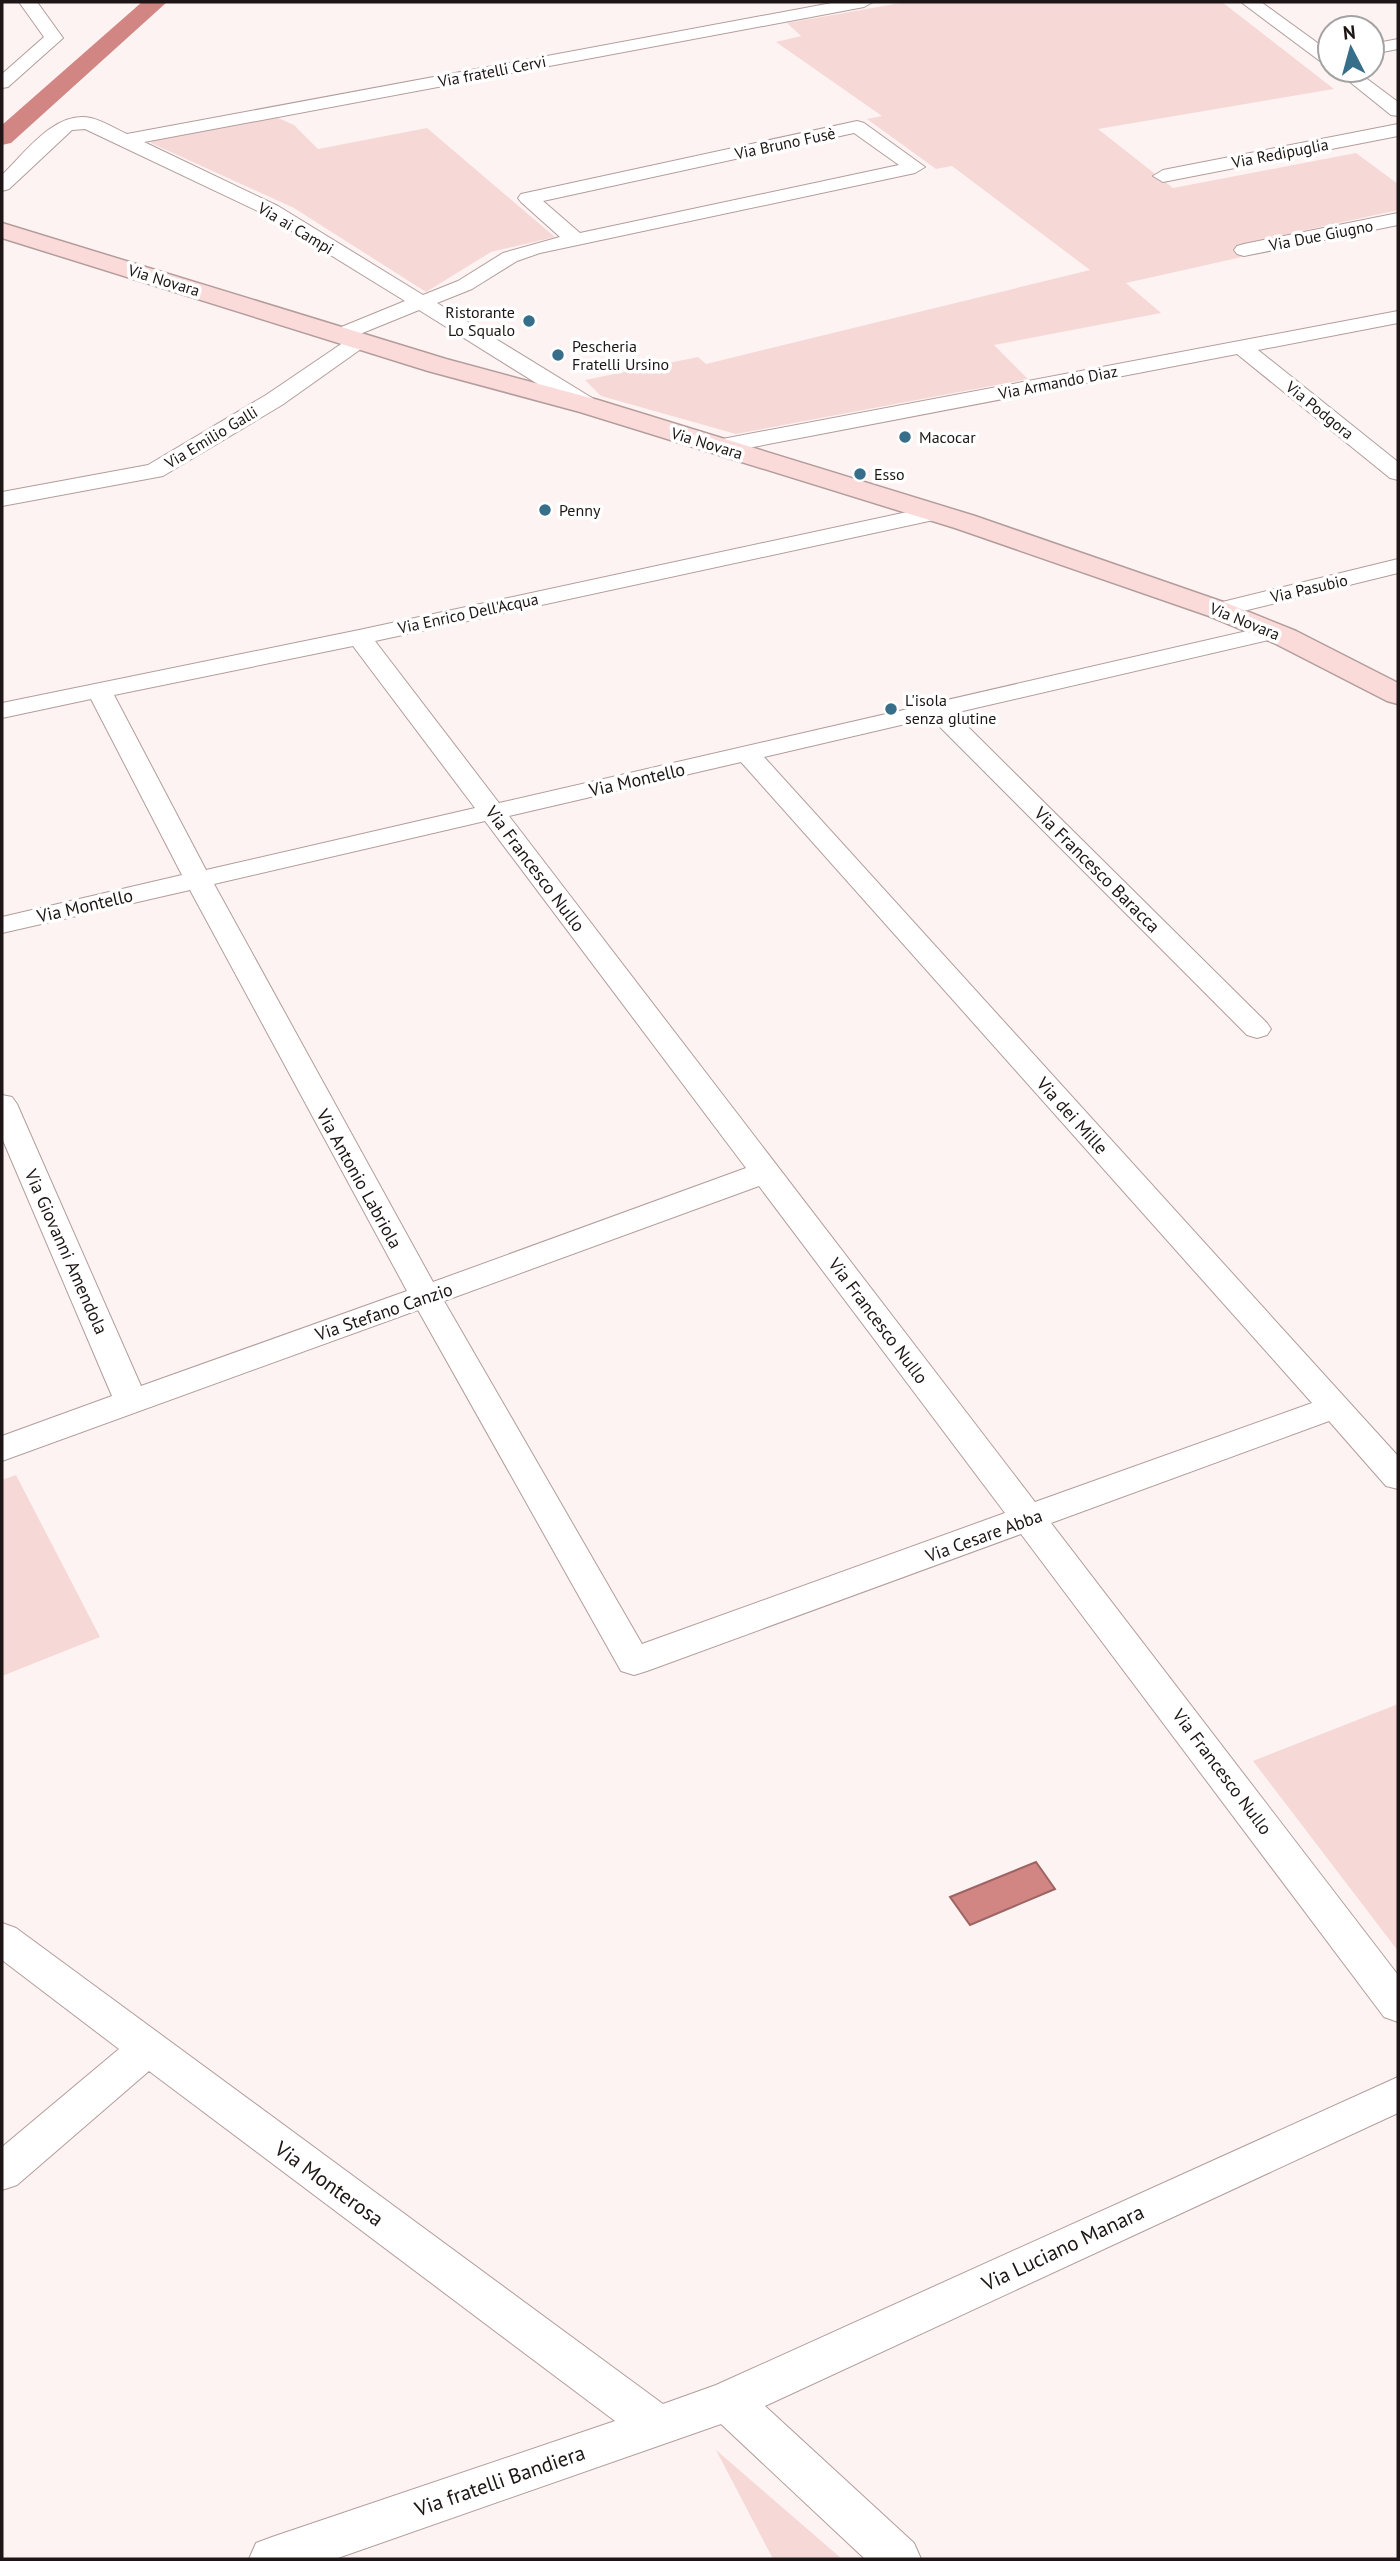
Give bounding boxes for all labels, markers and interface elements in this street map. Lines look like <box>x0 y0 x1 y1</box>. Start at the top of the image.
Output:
north arrow <box>1316 14 1386 84</box>
text: N <box>1342 20 1357 45</box>
street label: Via fratelli Cervi <box>435 51 548 91</box>
street label: Via Bruno Fusè <box>732 123 837 164</box>
street label: Via Redipuglia <box>1229 134 1330 172</box>
street label: Via ai Campi <box>254 197 338 258</box>
street label: Via Due Giugno <box>1266 215 1375 255</box>
street label: Via Novara <box>125 259 202 300</box>
place label: Ristorante Lo Squalo <box>445 302 515 340</box>
marker: Ristorante Lo Squalo <box>521 313 537 329</box>
place label: Pescheria Fratelli Ursino <box>572 336 669 374</box>
marker: Pescheria Fratelli Ursino <box>550 347 566 363</box>
street label: Via Armando Diaz <box>996 361 1119 404</box>
street label: Via Podgora <box>1281 376 1358 443</box>
street label: Via Emilio Galli <box>160 401 261 473</box>
street label: Via Novara <box>668 422 745 463</box>
place label: Macocar <box>919 427 976 447</box>
marker: Macocar <box>897 429 913 445</box>
place label: Esso <box>874 464 905 484</box>
marker: Esso <box>852 466 868 482</box>
place label: Penny <box>559 500 601 520</box>
marker: Penny <box>537 502 553 518</box>
street label: Via Pasubio <box>1267 569 1350 607</box>
street label: Via Enrico Dell'Acqua <box>395 588 540 638</box>
street label: Via Novara <box>1206 598 1283 644</box>
place label: L'isola senza glutine <box>905 690 996 728</box>
marker: L'isola senza glutine <box>883 701 899 717</box>
street label: Via Montello <box>586 757 687 802</box>
street label: Via Francesco Nullo <box>480 800 590 936</box>
street label: Via Francesco Baracca <box>1029 801 1165 937</box>
street label: Via Montello <box>34 883 135 928</box>
street label: Via dei Mille <box>1031 1072 1113 1159</box>
street label: Via Antonio Labriola <box>311 1104 407 1252</box>
street label: Via Giovanni Amendola <box>19 1165 113 1338</box>
street label: Via Francesco Nullo <box>823 1252 933 1388</box>
street label: Via Stefano Canzio <box>311 1277 455 1346</box>
street label: Via Cesare Abba <box>921 1504 1045 1568</box>
street label: Via Francesco Nullo <box>1167 1703 1277 1839</box>
street label: Via Monterosa <box>269 2134 389 2232</box>
street label: Via Luciano Manara <box>977 2198 1148 2297</box>
street label: Via fratelli Bandiera <box>410 2439 588 2523</box>

